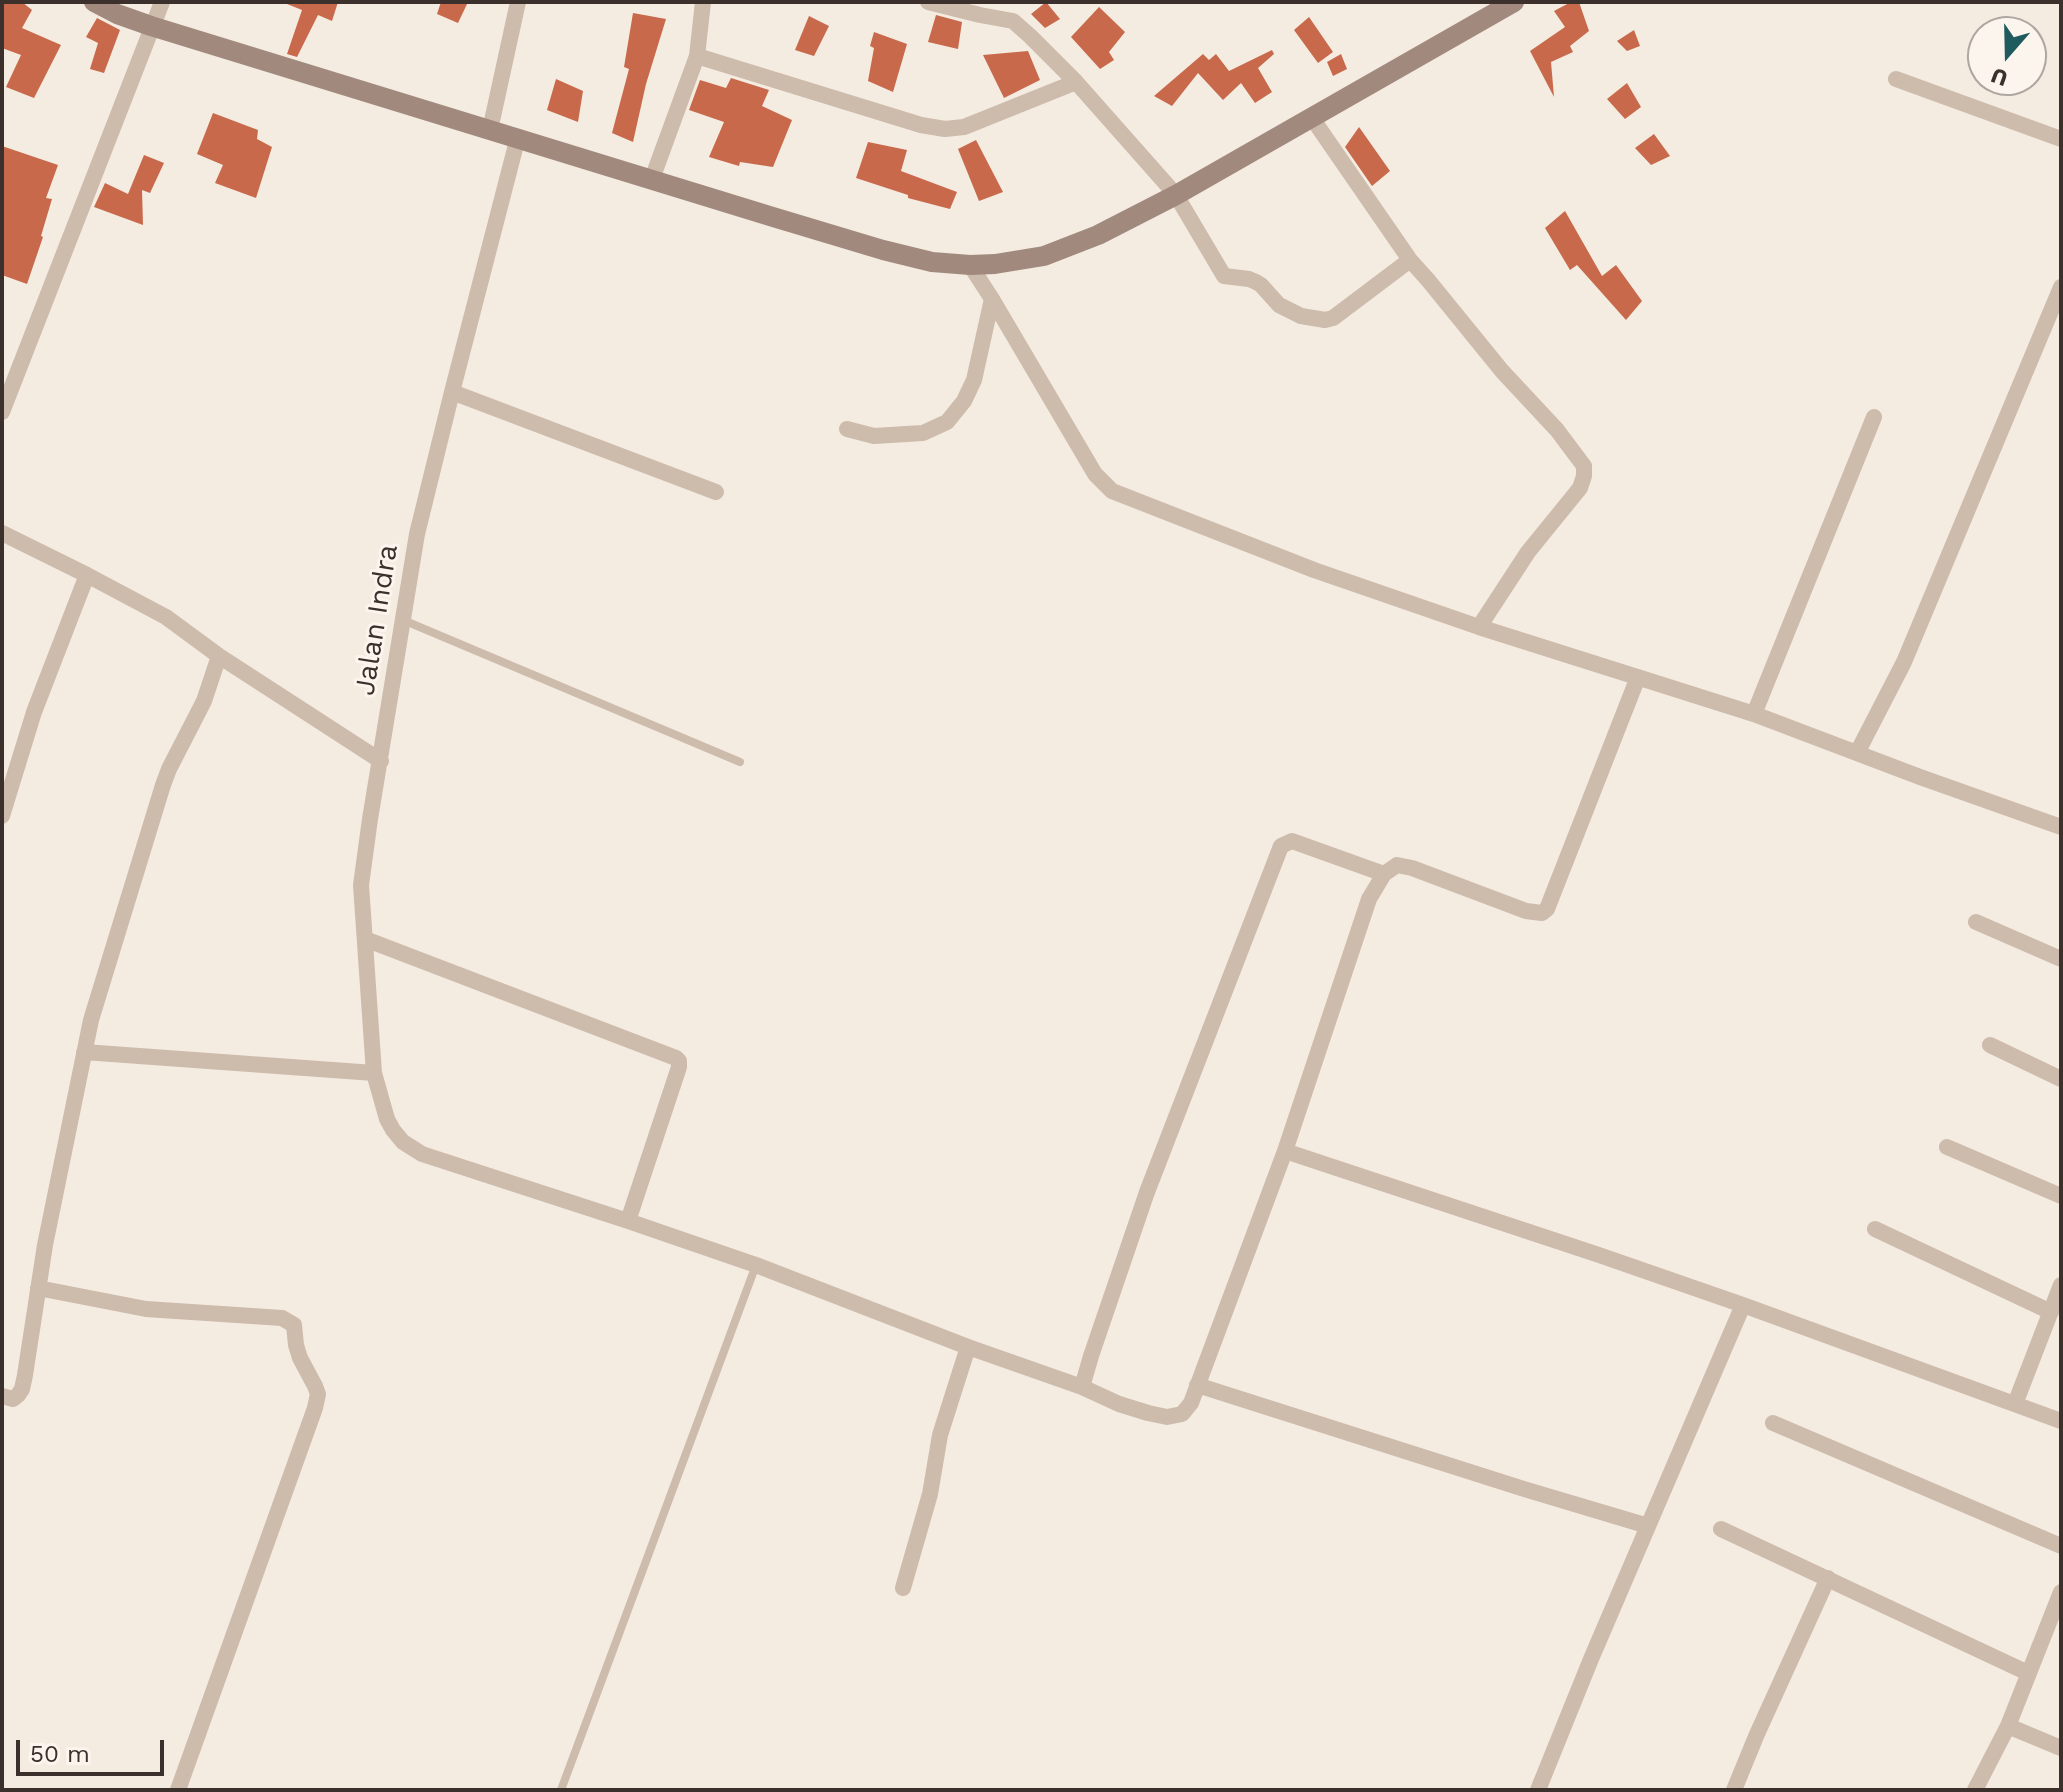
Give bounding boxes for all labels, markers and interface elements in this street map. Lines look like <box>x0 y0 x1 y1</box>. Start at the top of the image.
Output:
north arrow <box>1967 16 2047 96</box>
text: U <box>1988 63 2011 92</box>
street label: Jalan Indra <box>348 542 406 698</box>
scale bar <box>20 1724 168 1774</box>
text: 50 m <box>30 1740 90 1768</box>

